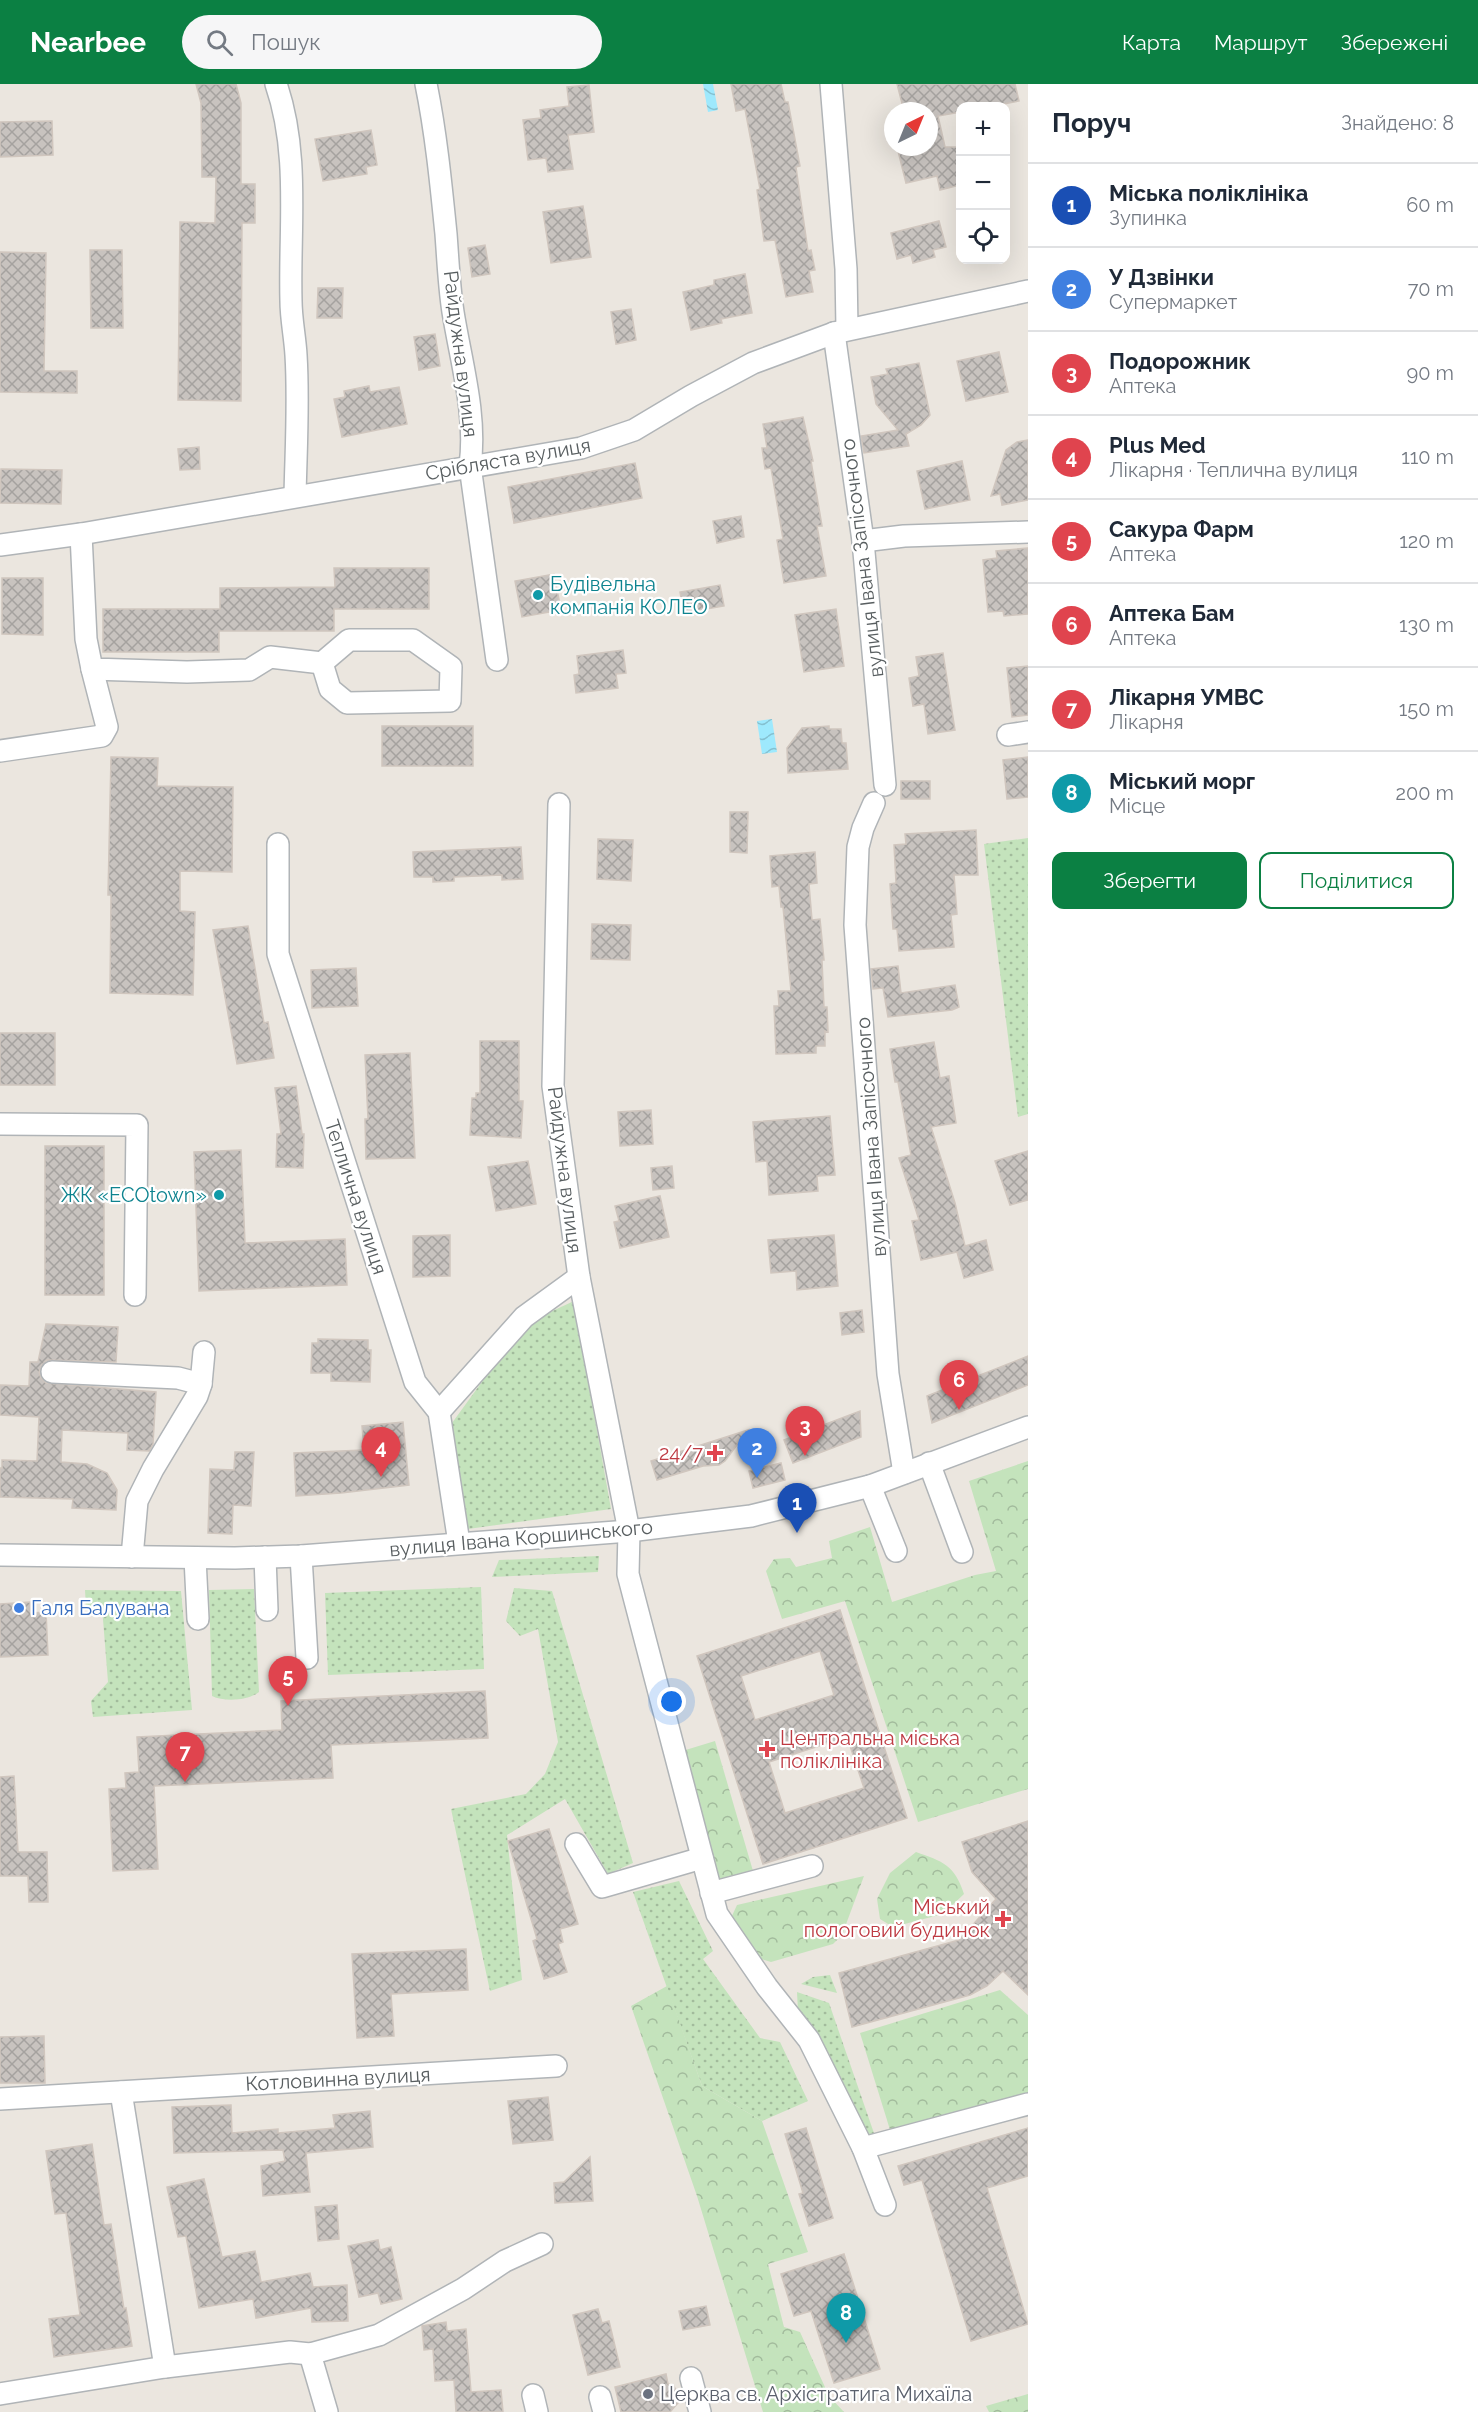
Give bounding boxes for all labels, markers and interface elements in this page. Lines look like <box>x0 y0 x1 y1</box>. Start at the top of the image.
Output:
search box <box>182 15 602 69</box>
text: Nearbee <box>30 26 146 59</box>
icon: search <box>203 26 236 59</box>
text: Пошук <box>251 29 321 55</box>
text: Карта <box>1122 30 1181 55</box>
text: Маршрут <box>1214 30 1307 55</box>
text: Збережені <box>1340 30 1448 55</box>
north arrow <box>884 102 938 156</box>
map controls <box>956 102 1010 264</box>
button: + <box>956 102 1010 156</box>
text: Поруч <box>1052 108 1131 138</box>
text: Знайдено: 8 <box>1341 111 1454 135</box>
button: − <box>956 156 1010 210</box>
text: Міська поліклініка <box>1109 180 1308 206</box>
text: 1 <box>1067 193 1076 217</box>
text: 60 m <box>1406 193 1454 217</box>
text: Зупинка <box>1109 206 1187 230</box>
button: locate <box>956 210 1010 264</box>
text: У Дзвінки <box>1109 264 1214 290</box>
street label: Райдужна вулиця <box>439 269 483 439</box>
text: 2 <box>1066 277 1077 301</box>
text: 70 m <box>1408 277 1454 301</box>
text: Супермаркет <box>1109 290 1237 314</box>
text: Подорожник <box>1109 348 1251 374</box>
text: 3 <box>1066 361 1077 385</box>
text: 90 m <box>1407 361 1454 385</box>
text: Аптека <box>1109 374 1176 398</box>
text: Plus Med <box>1109 432 1206 458</box>
street label: Срібляста вулиця <box>423 433 593 485</box>
street label: вулиця Івана Запісочного <box>835 437 889 679</box>
text: 4 <box>1066 445 1077 469</box>
text: 110 m <box>1401 445 1454 469</box>
text: Лікарня · Теплична вулиця <box>1109 458 1358 482</box>
text: Сакура Фарм <box>1109 516 1254 542</box>
text: 5 <box>1066 529 1077 553</box>
text: 120 m <box>1399 529 1454 553</box>
text: Аптека <box>1109 542 1176 566</box>
place label: Будівельна компанія КОЛЕО <box>550 572 708 619</box>
marker: Будівельна компанія КОЛЕО <box>531 588 545 602</box>
text: Аптека Бам <box>1109 600 1235 626</box>
text: 6 <box>1065 613 1078 637</box>
text: 130 m <box>1399 613 1454 637</box>
text: Аптека <box>1109 626 1176 650</box>
text: Лікарня УМВС <box>1109 684 1264 710</box>
text: 7 <box>1066 697 1077 721</box>
text: 150 m <box>1399 697 1454 721</box>
text: Лікарня <box>1109 710 1184 734</box>
text: Міський морг <box>1109 768 1255 794</box>
text: 8 <box>1065 781 1078 805</box>
text: 200 m <box>1396 781 1454 805</box>
text: Місце <box>1109 794 1165 818</box>
button: Зберегти <box>1052 852 1247 909</box>
button: Поділитися <box>1259 852 1454 909</box>
street label: вулиця Івана Запісочного <box>851 1016 891 1258</box>
street label: Райдужна вулиця <box>543 1085 587 1255</box>
street label: Теплична вулиця <box>320 1117 392 1277</box>
place label: ЖК «ECOtown» <box>60 1183 207 1207</box>
marker: ЖК «ECOtown» <box>212 1188 226 1202</box>
pin: 6 <box>940 1360 978 1410</box>
pin: 3 <box>786 1406 824 1456</box>
pin: 4 <box>362 1428 400 1477</box>
pin: 2 <box>738 1428 777 1478</box>
place label: 24/7 <box>659 1441 703 1465</box>
marker: 24/7 <box>708 1446 722 1460</box>
pin: 1 <box>778 1484 816 1533</box>
street label: вулиця Івана Коршинського <box>388 1515 654 1561</box>
place label: Галя Балувана <box>31 1596 169 1620</box>
marker: Галя Балувана <box>12 1601 26 1615</box>
pin: 5 <box>268 1656 308 1706</box>
your location <box>657 1687 686 1716</box>
place label: Центральна міська поліклініка <box>780 1726 960 1773</box>
pin: 7 <box>166 1732 204 1782</box>
marker: Центральна міська поліклініка <box>758 1740 776 1758</box>
place label: Міський пологовий будинок <box>804 1895 990 1942</box>
marker: Міський пологовий будинок <box>994 1910 1012 1928</box>
street label: Котловинна вулиця <box>245 2062 431 2096</box>
pin: 8 <box>826 2294 866 2343</box>
place label: Церква св. Архістратига Михаїла <box>660 2382 972 2406</box>
marker: Церква св. Архістратига Михаїла <box>641 2387 655 2401</box>

